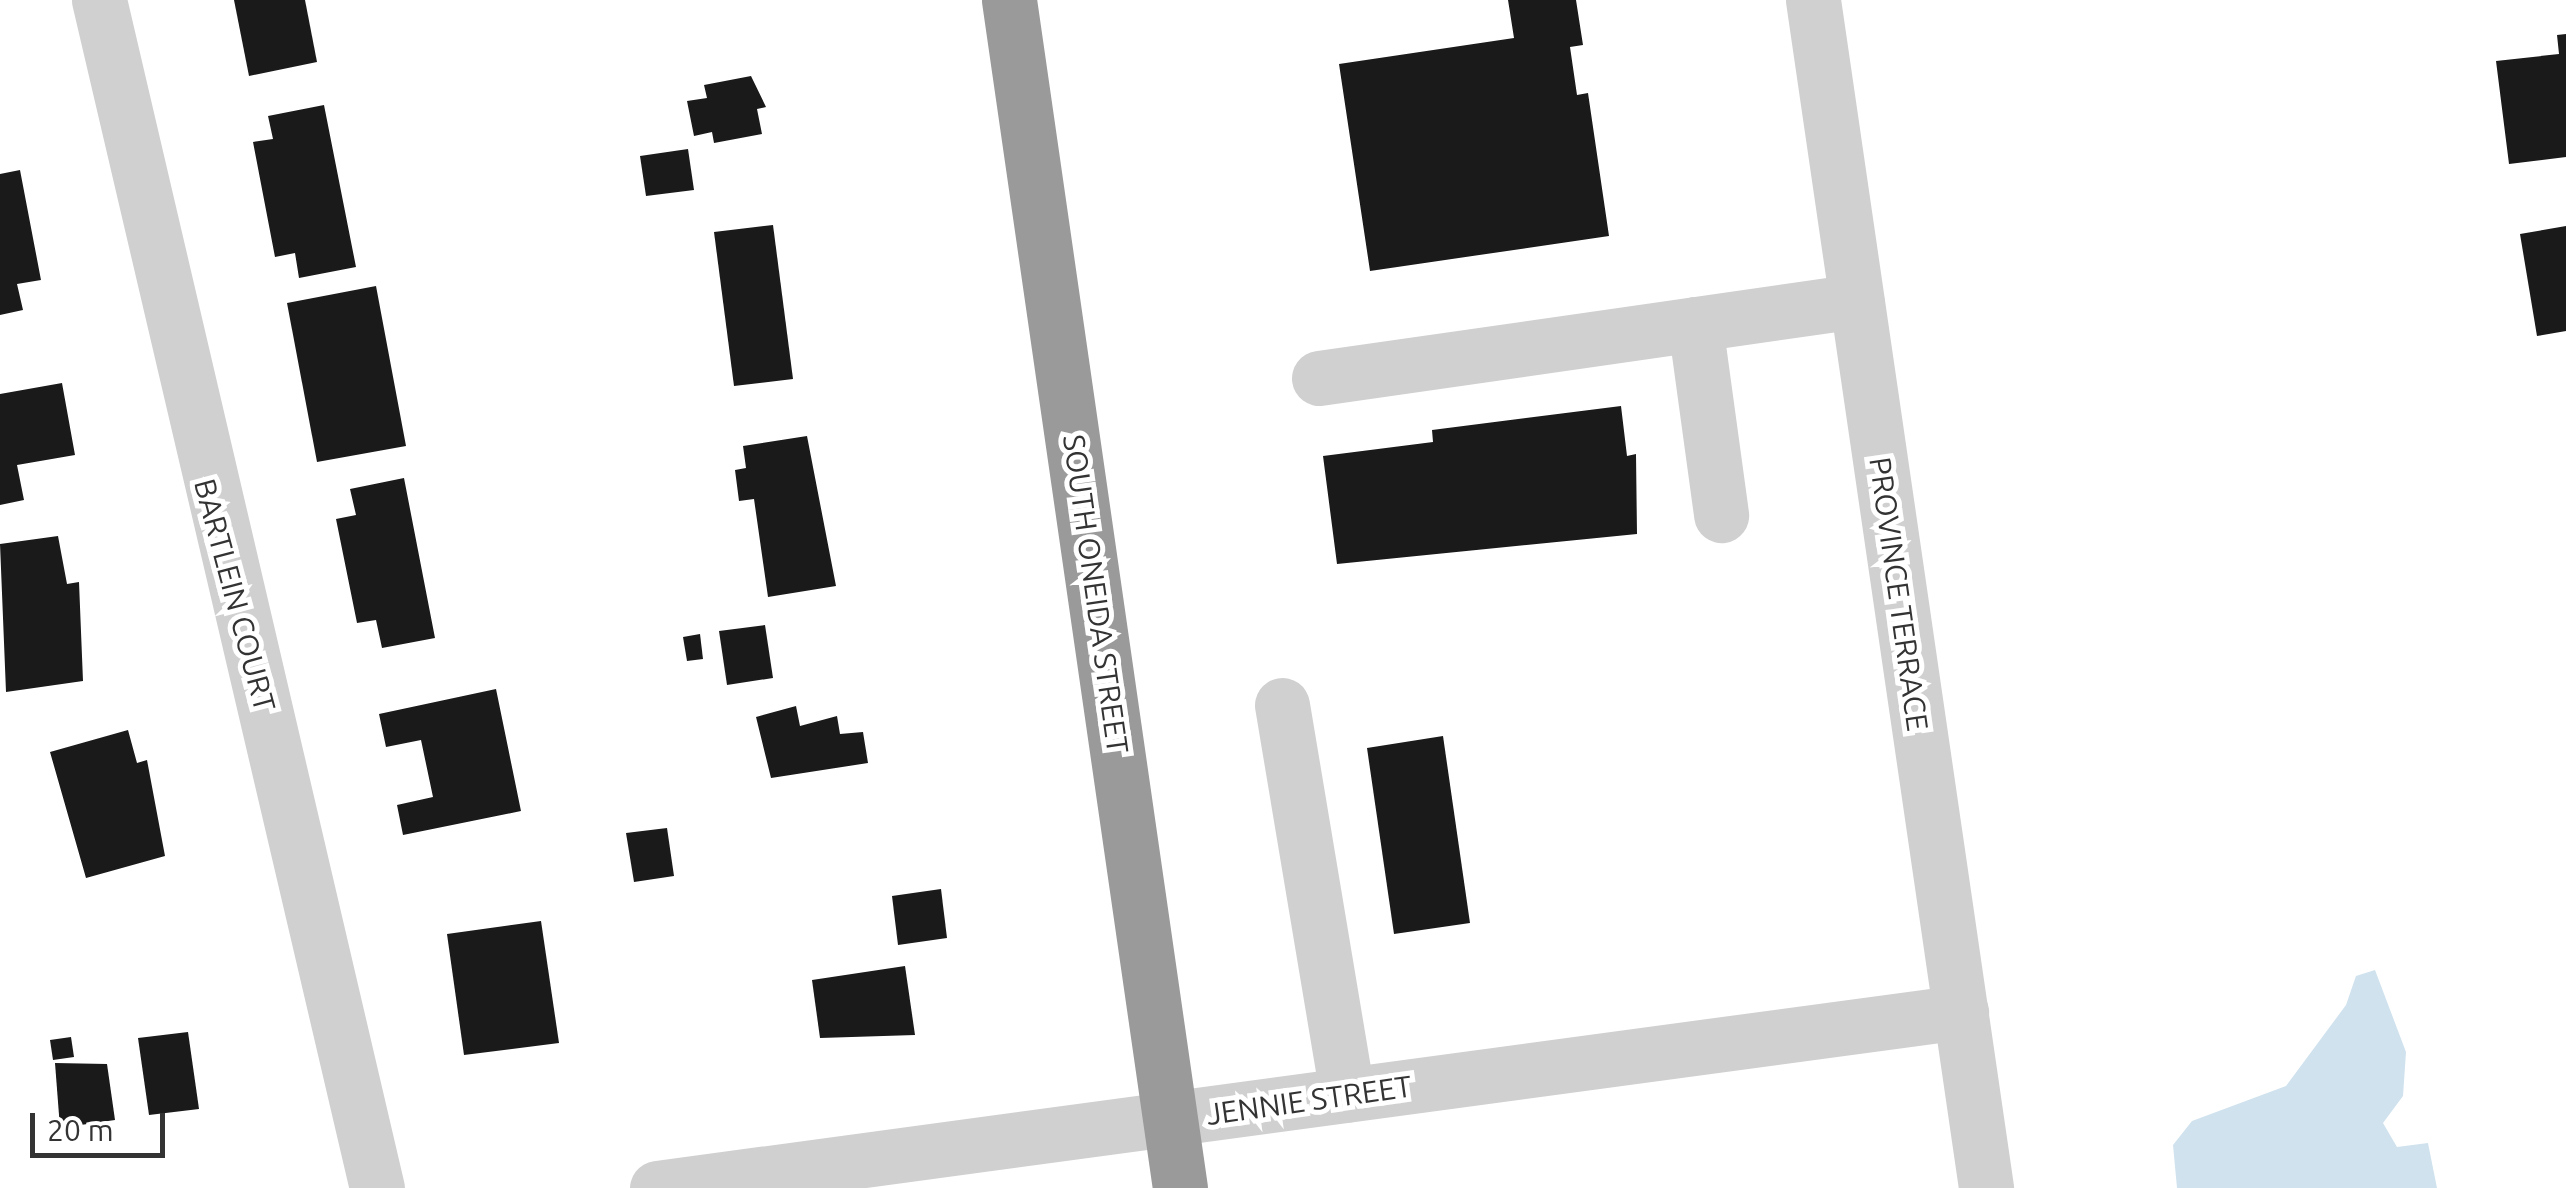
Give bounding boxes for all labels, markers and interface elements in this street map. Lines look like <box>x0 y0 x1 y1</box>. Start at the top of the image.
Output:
street label: SOUTH ONEIDA STREET <box>1056 432 1136 756</box>
street label: PROVINCE TERRACE <box>1862 455 1936 733</box>
street label: BARTLEIN COURT <box>187 475 283 715</box>
street label: JENNIE STREET <box>1204 1068 1414 1132</box>
scale bar <box>35 1093 170 1155</box>
text: 20 m <box>47 1113 114 1147</box>

